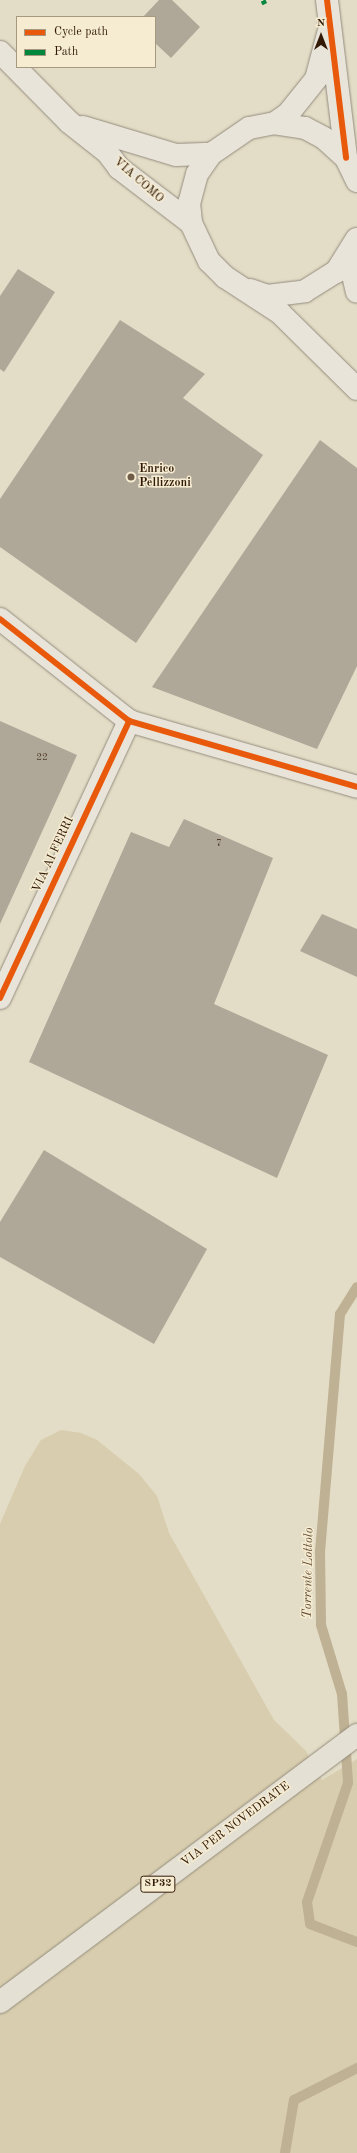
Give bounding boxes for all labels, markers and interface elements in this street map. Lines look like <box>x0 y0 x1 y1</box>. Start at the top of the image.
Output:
legend <box>16 16 156 68</box>
north arrow <box>301 16 341 56</box>
text: N <box>317 18 325 29</box>
text: Cycle path <box>54 26 108 38</box>
text: Path <box>54 46 78 58</box>
street label: VIA COMO <box>110 155 166 207</box>
place label: Enrico Pellizzoni <box>139 463 191 491</box>
marker: Enrico Pellizzoni <box>126 472 136 482</box>
house number: 22 <box>36 752 48 764</box>
street label: VIA AI FERRI <box>30 815 78 895</box>
house number: 7 <box>216 838 222 850</box>
water label: Torrente Lottolo <box>300 1527 318 1619</box>
street label: VIA PER NOVEDRATE <box>179 1780 293 1870</box>
road number: SP32 <box>140 1875 176 1893</box>

